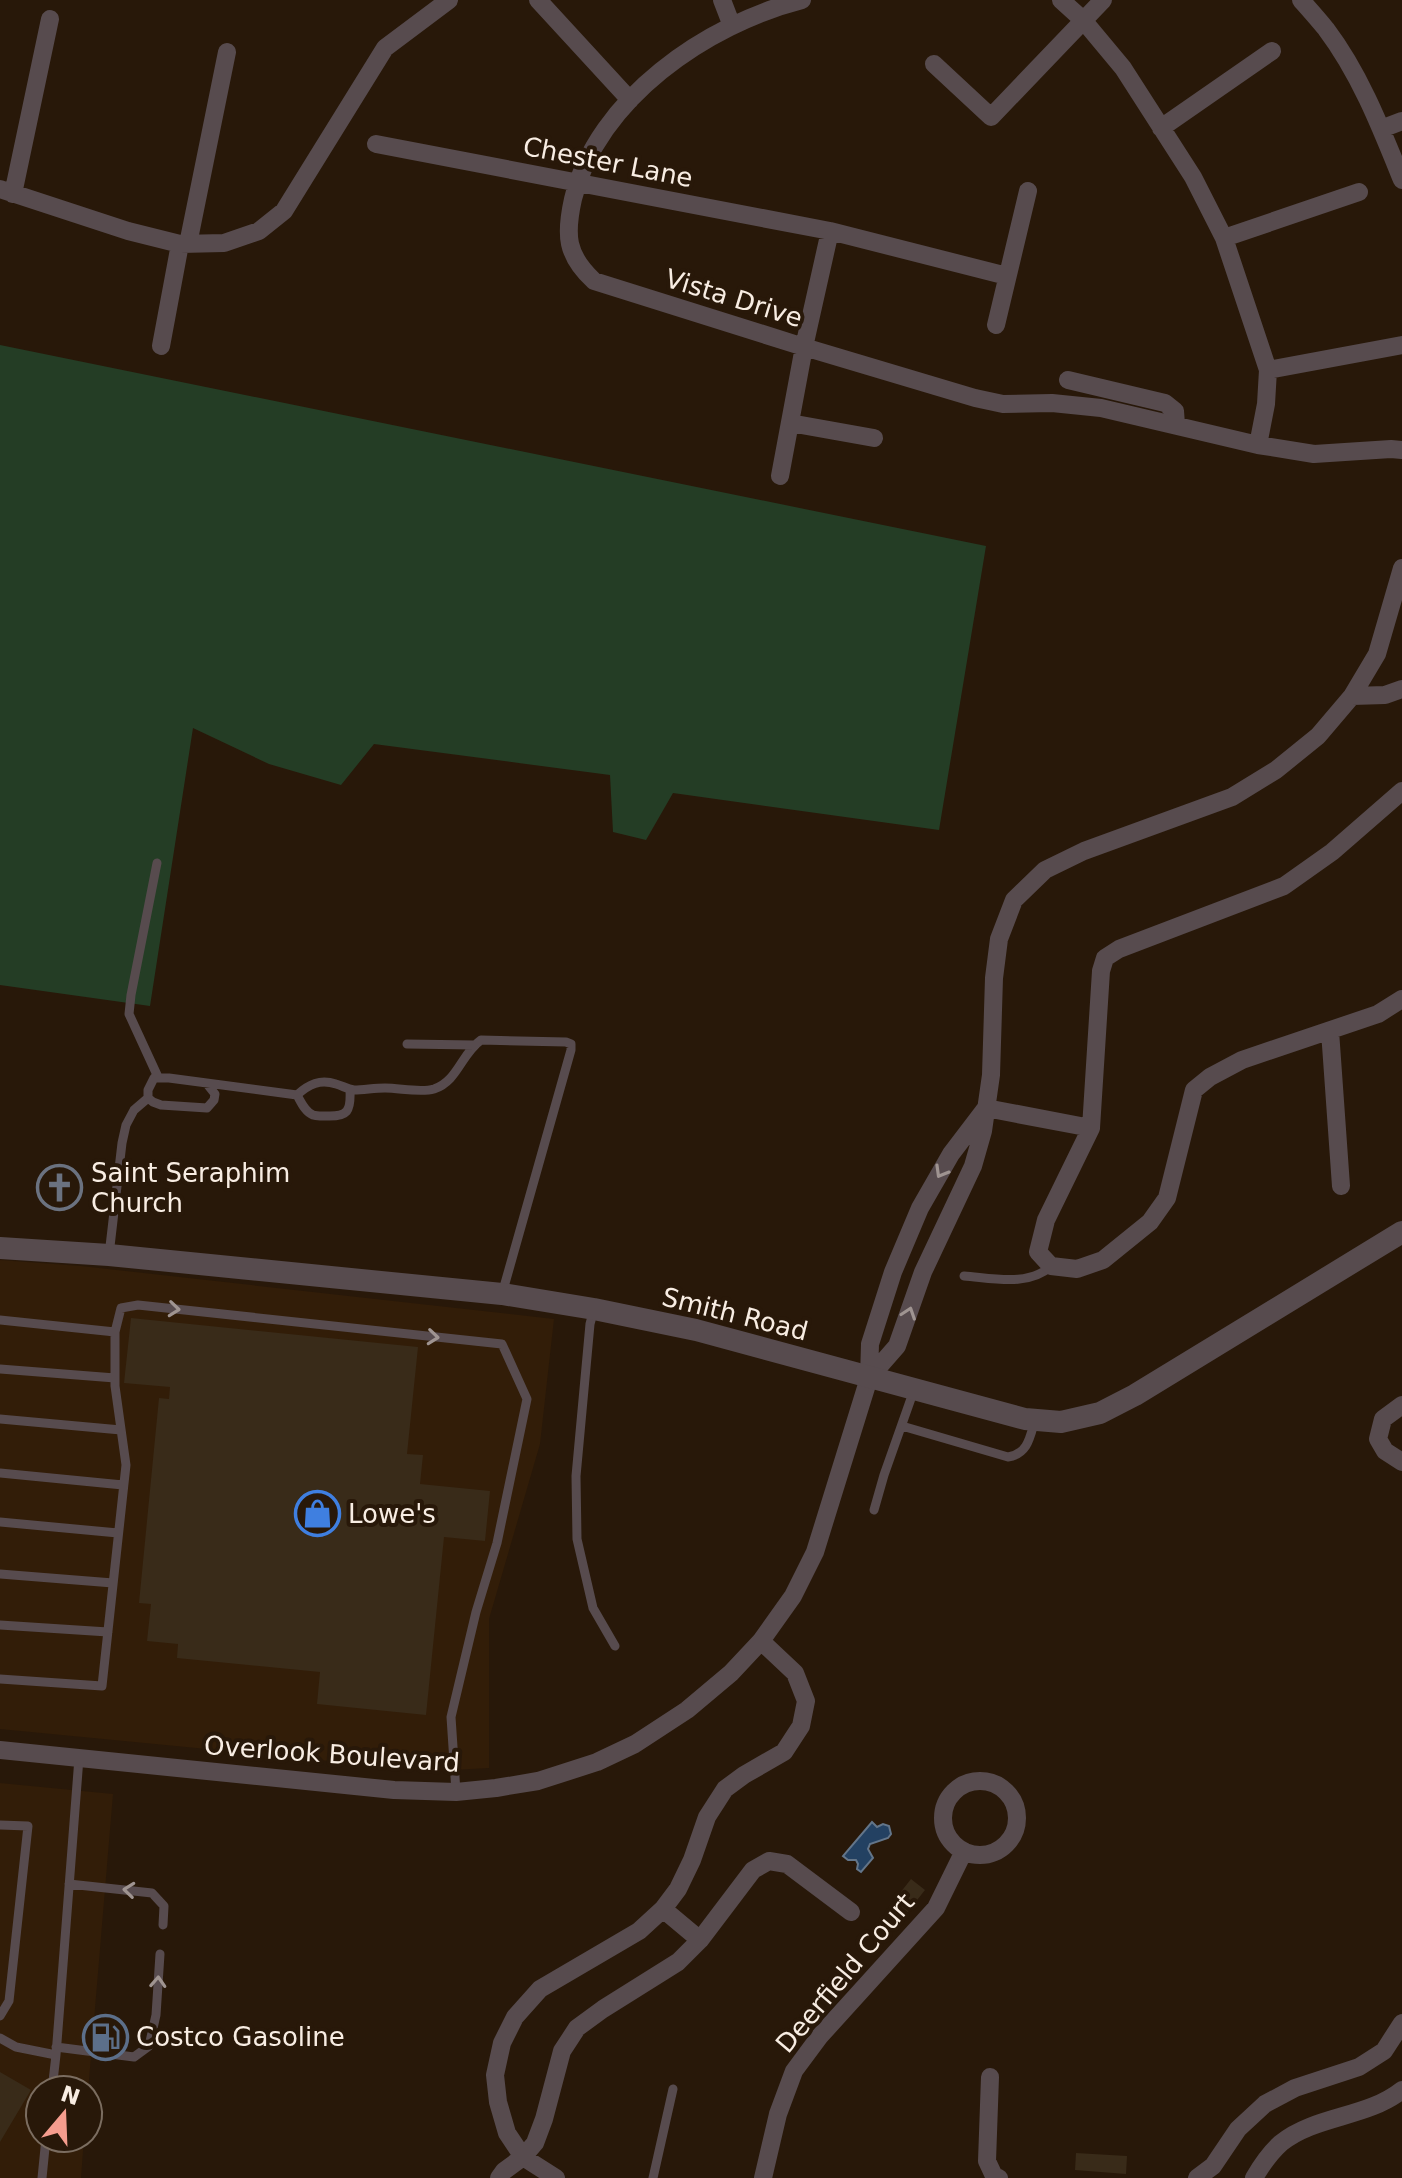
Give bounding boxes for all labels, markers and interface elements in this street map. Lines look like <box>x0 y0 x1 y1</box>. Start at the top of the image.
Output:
street label: Chester Lane <box>521 131 695 193</box>
street label: Vista Drive <box>662 263 806 333</box>
place label: Saint Seraphim Church <box>91 1158 290 1218</box>
one-way arrow <box>935 1163 951 1178</box>
church icon: Saint Seraphim Church <box>36 1164 84 1212</box>
street label: Smith Road <box>659 1281 811 1347</box>
one-way arrow <box>168 1301 181 1318</box>
one-way arrow <box>899 1306 916 1320</box>
one-way arrow <box>426 1329 439 1346</box>
shop icon: Lowe's <box>293 1490 341 1538</box>
place label: Lowe's <box>348 1499 436 1529</box>
street label: Overlook Boulevard <box>203 1730 461 1778</box>
one-way arrow <box>122 1882 135 1899</box>
street label: Deerfield Court <box>770 1887 920 2059</box>
one-way arrow <box>149 1975 166 1988</box>
fuel station icon: Costco Gasoline <box>81 2013 129 2061</box>
place label: Costco Gasoline <box>136 2022 345 2052</box>
north arrow <box>24 2074 104 2154</box>
text: N <box>58 2081 83 2110</box>

